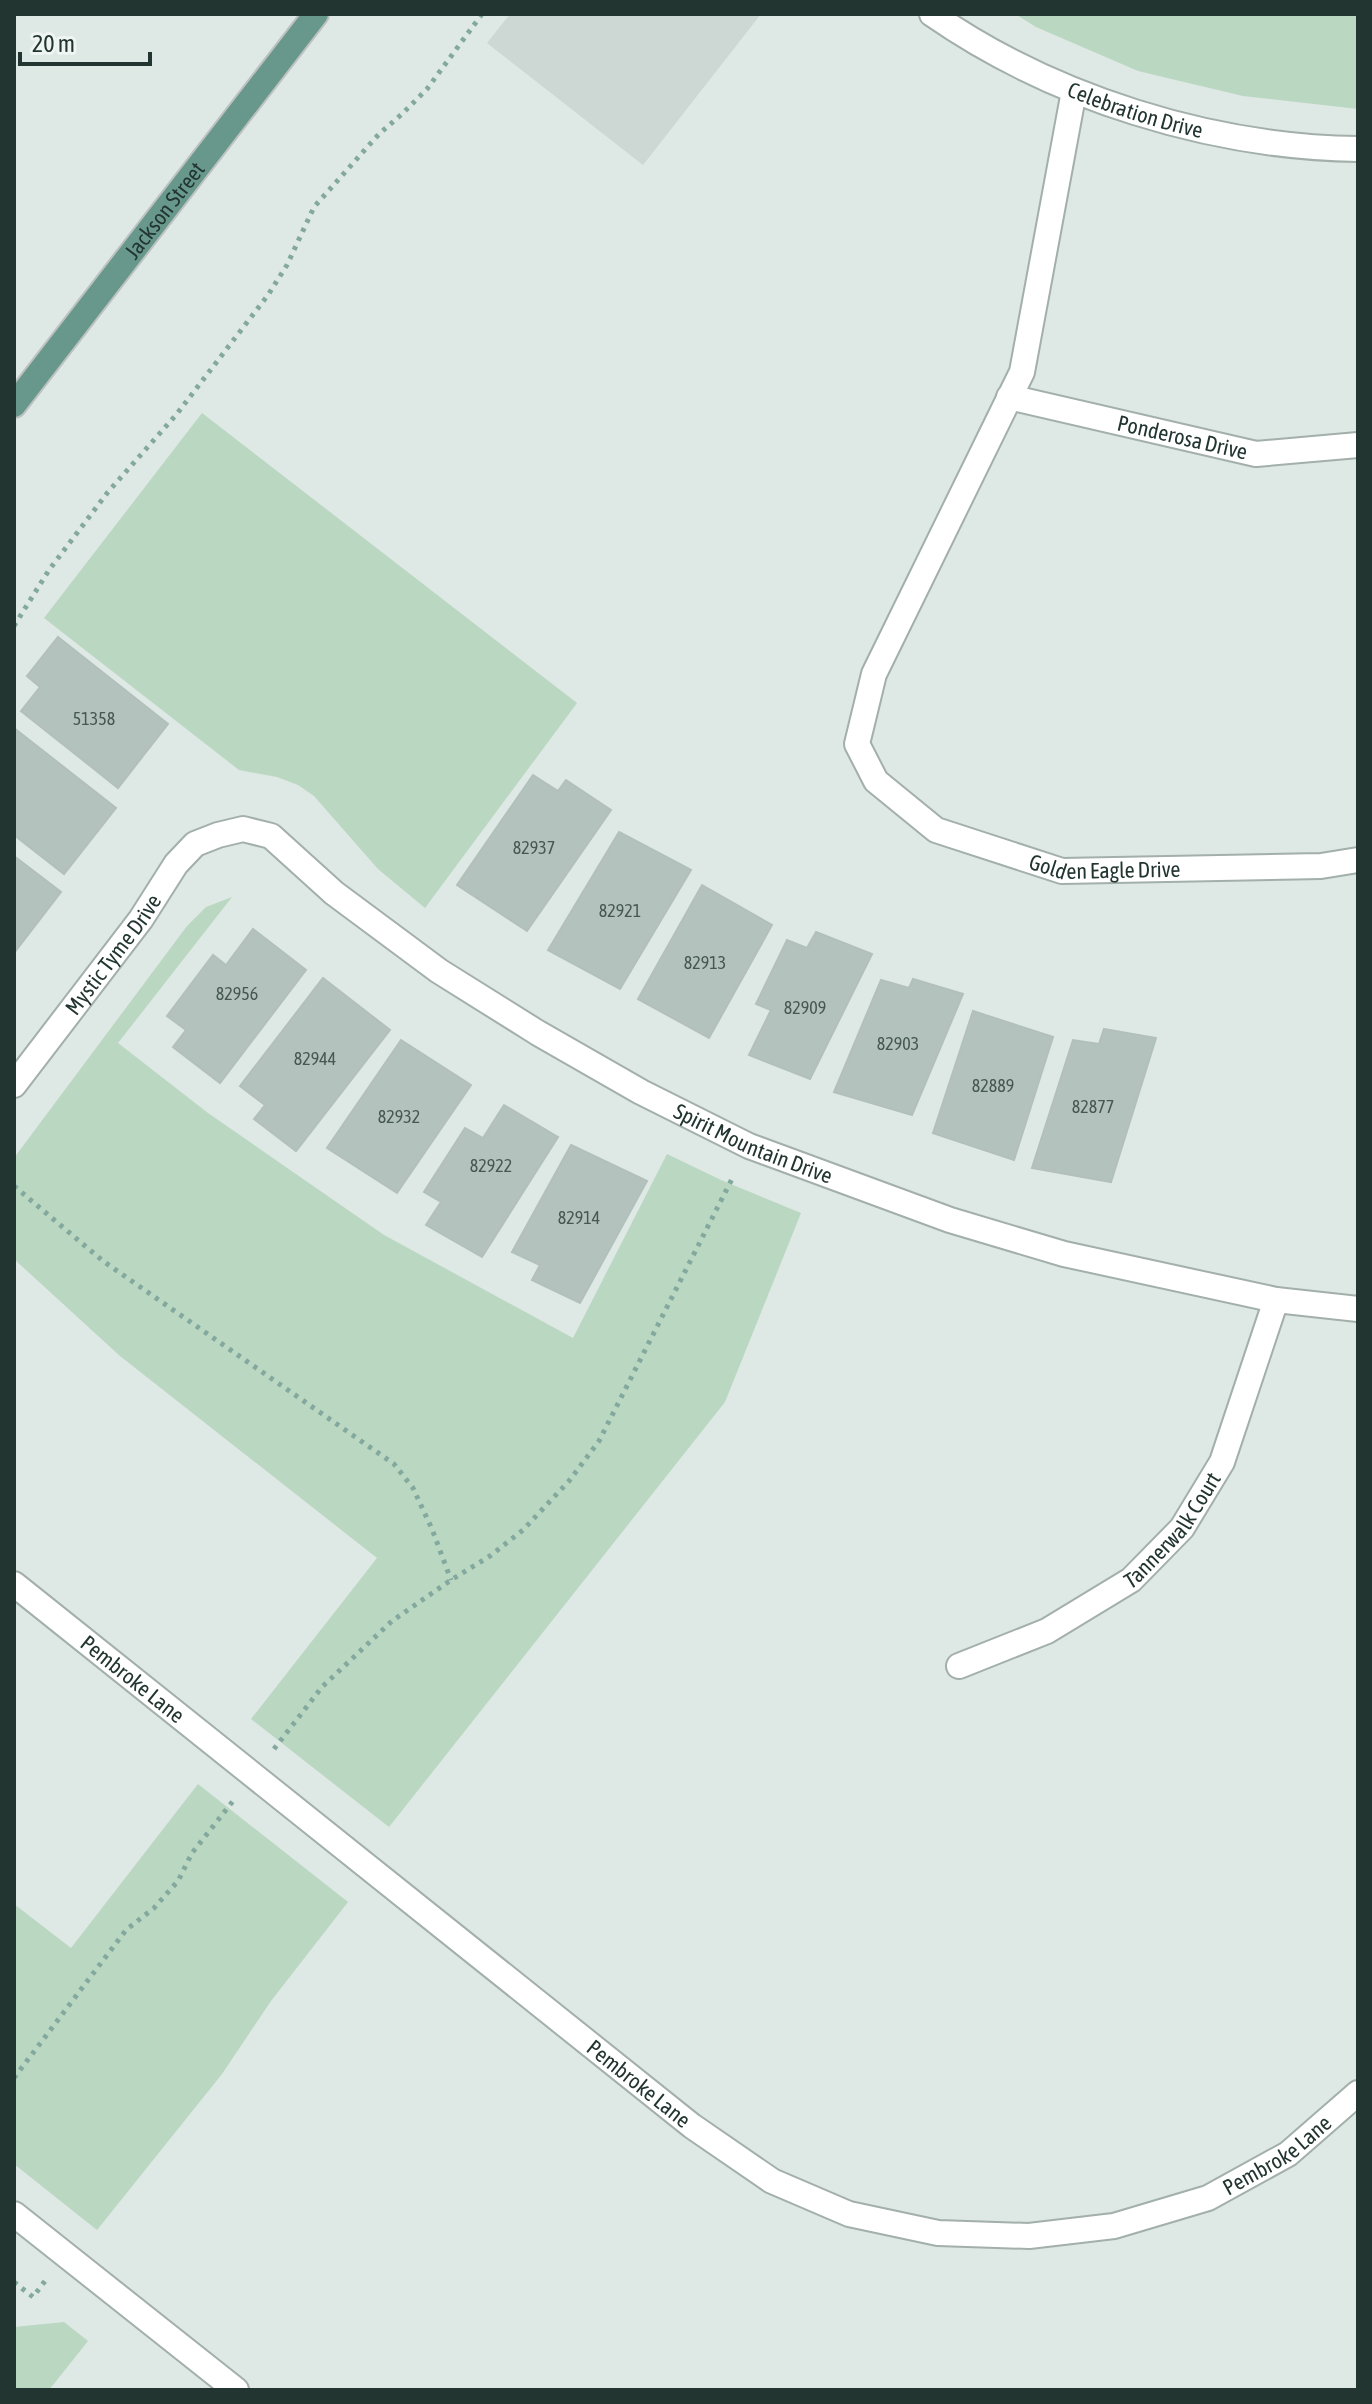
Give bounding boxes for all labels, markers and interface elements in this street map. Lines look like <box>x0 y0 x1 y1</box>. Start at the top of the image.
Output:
scale bar <box>20 16 150 66</box>
text: 20 m <box>32 30 75 57</box>
street label: Celebration Drive <box>1064 76 1205 143</box>
street label: Jackson Street <box>119 157 210 264</box>
street label: Ponderosa Drive <box>1115 409 1250 465</box>
house number: 51358 <box>73 708 115 729</box>
house number: 82937 <box>513 837 555 858</box>
street label: Golden Eagle Drive <box>1026 848 1181 885</box>
street label: Mystic Tyme Drive <box>60 889 166 1020</box>
house number: 82921 <box>599 900 641 921</box>
house number: 82913 <box>684 952 726 973</box>
house number: 82956 <box>216 983 258 1004</box>
house number: 82909 <box>784 997 826 1018</box>
house number: 82903 <box>877 1033 919 1054</box>
house number: 82944 <box>294 1048 336 1069</box>
house number: 82889 <box>972 1075 1014 1096</box>
house number: 82877 <box>1072 1096 1114 1117</box>
street label: Spirit Mountain Drive <box>670 1098 836 1189</box>
house number: 82932 <box>378 1106 420 1127</box>
house number: 82922 <box>470 1155 512 1176</box>
house number: 82914 <box>558 1207 600 1228</box>
street label: Tannerwalk Court <box>1119 1467 1226 1594</box>
street label: Pembroke Lane <box>76 1630 190 1728</box>
street label: Pembroke Lane <box>582 2034 696 2133</box>
street label: Pembroke Lane <box>1218 2110 1336 2200</box>

